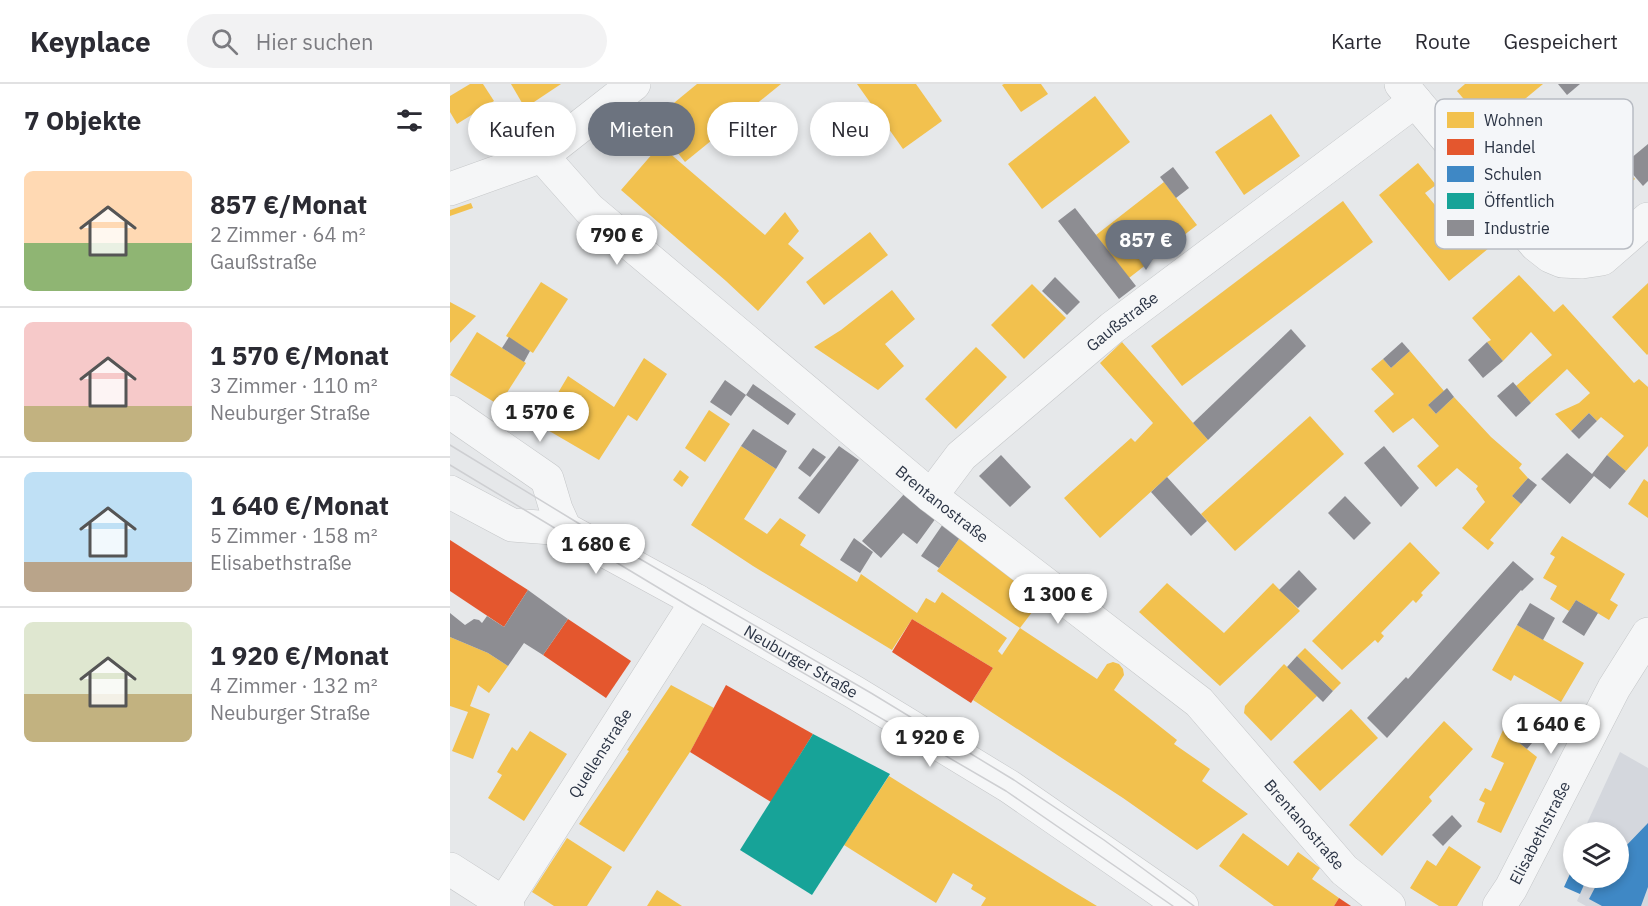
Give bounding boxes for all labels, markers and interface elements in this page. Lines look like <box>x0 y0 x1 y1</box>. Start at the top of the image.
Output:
search box <box>187 14 607 68</box>
text: Keyplace <box>30 23 151 60</box>
icon: search <box>208 25 241 58</box>
text: Hier suchen <box>256 27 374 56</box>
text: Karte <box>1331 27 1382 55</box>
text: Route <box>1415 27 1471 55</box>
text: Gespeichert <box>1504 27 1618 55</box>
legend <box>1435 99 1633 249</box>
chip: Kaufen <box>468 102 576 156</box>
chip: Mieten <box>588 102 695 156</box>
chip: Filter <box>707 102 798 156</box>
chip: Neu <box>810 102 890 156</box>
text: 7 Objekte <box>24 103 141 137</box>
icon: filters <box>393 104 426 137</box>
text: Wohnen <box>1484 110 1543 130</box>
text: Handel <box>1484 137 1535 157</box>
text: Schulen <box>1484 164 1542 184</box>
text: 857 €/Monat <box>210 187 367 221</box>
text: Öffentlich <box>1484 191 1555 211</box>
icon: home <box>72 195 144 267</box>
pin: 790 € <box>575 215 659 266</box>
text: Industrie <box>1484 218 1550 238</box>
pin: 857 € <box>1104 220 1188 271</box>
text: 2 Zimmer · 64 m² <box>210 221 366 248</box>
text: 790 € <box>590 221 644 248</box>
text: 857 € <box>1119 226 1173 253</box>
text: Gaußstraße <box>210 248 317 275</box>
street label: Gaußstraße <box>1082 287 1162 356</box>
text: 1 570 €/Monat <box>210 338 389 372</box>
icon: home <box>72 346 144 418</box>
text: 3 Zimmer · 110 m² <box>210 372 378 399</box>
pin: 1 570 € <box>485 392 595 443</box>
text: 1 570 € <box>505 398 575 425</box>
text: Neuburger Straße <box>210 399 370 426</box>
street label: Brentanostraße <box>892 461 993 547</box>
text: 1 640 €/Monat <box>210 488 389 522</box>
icon: home <box>72 496 144 568</box>
text: 5 Zimmer · 158 m² <box>210 522 378 549</box>
pin: 1 680 € <box>541 524 651 575</box>
text: 1 680 € <box>561 530 631 557</box>
text: Elisabethstraße <box>210 549 352 576</box>
pin: 1 300 € <box>1003 574 1113 625</box>
text: 1 300 € <box>1023 580 1093 607</box>
street label: Neuburger Straße <box>741 620 862 702</box>
text: 1 920 €/Monat <box>210 638 389 672</box>
icon: home <box>72 646 144 718</box>
text: 4 Zimmer · 132 m² <box>210 672 378 699</box>
text: Neuburger Straße <box>210 699 370 726</box>
street label: Quellenstraße <box>564 704 636 802</box>
pin: 1 640 € <box>1496 704 1606 755</box>
text: 1 640 € <box>1516 710 1586 737</box>
pin: 1 920 € <box>875 717 985 768</box>
text: 1 920 € <box>895 723 965 750</box>
street label: Brentanostraße <box>1260 775 1349 874</box>
street label: Elisabethstraße <box>1505 777 1575 888</box>
map controls <box>1563 822 1629 888</box>
button: layers <box>1563 822 1629 888</box>

